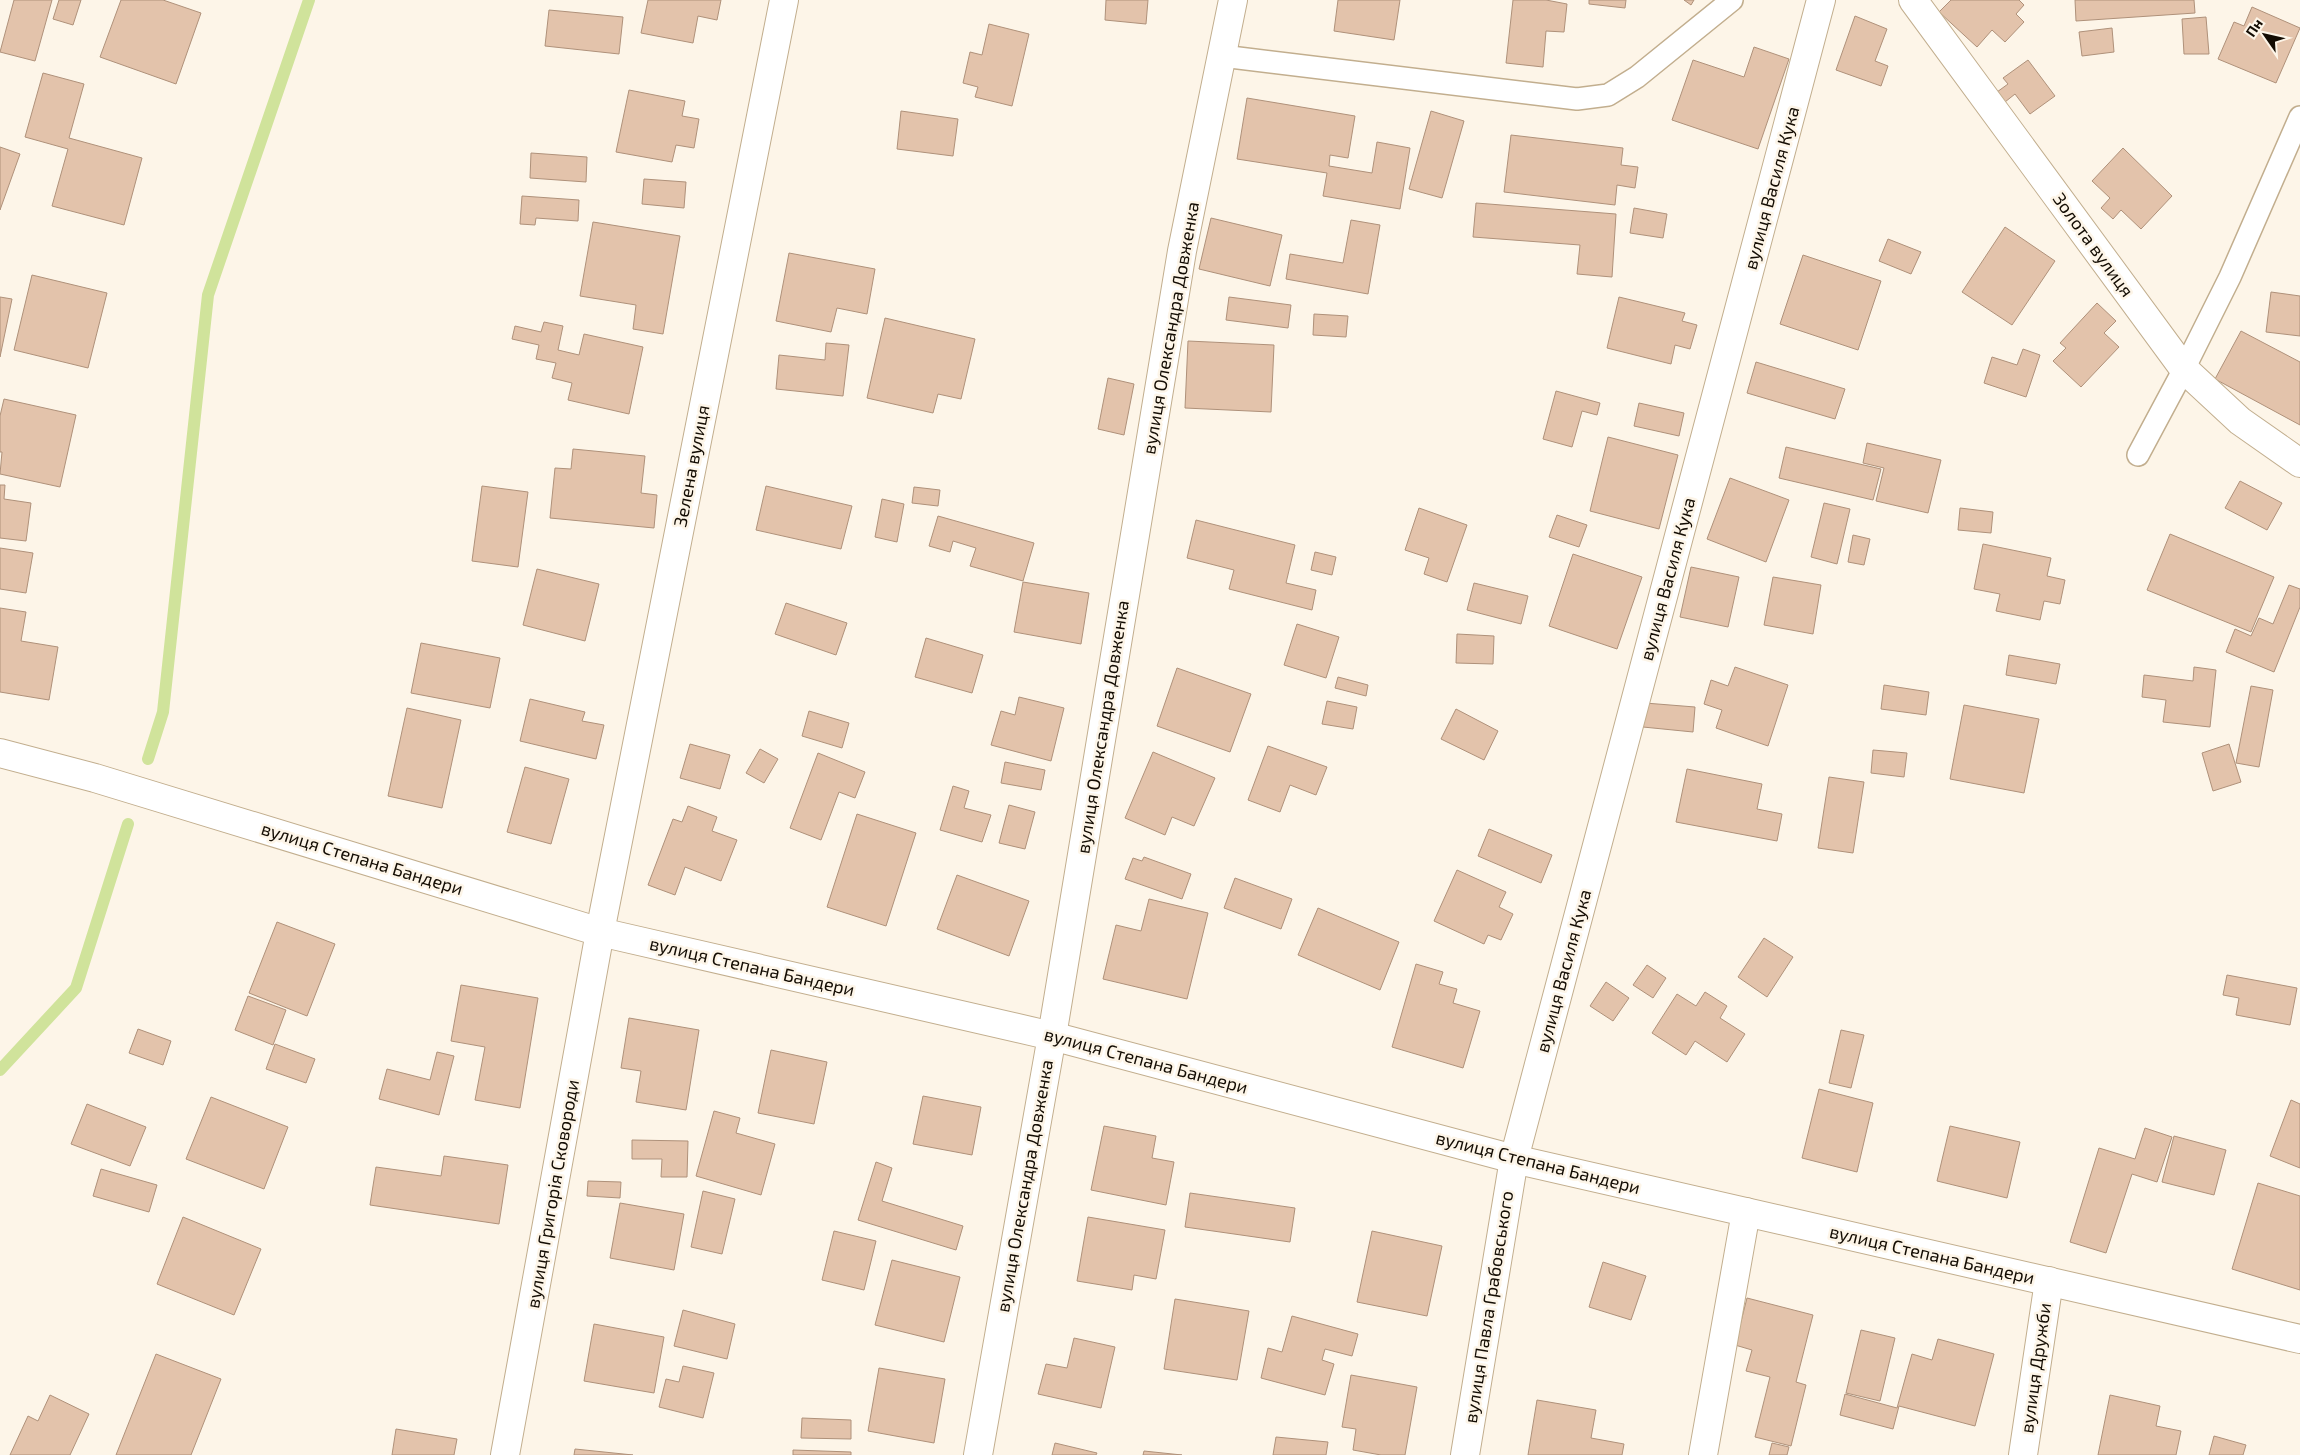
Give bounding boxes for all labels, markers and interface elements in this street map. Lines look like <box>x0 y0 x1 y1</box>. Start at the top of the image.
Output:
north arrow <box>2240 10 2290 60</box>
text: Пн <box>2242 15 2266 40</box>
street label: вулиця Василя Кука <box>1739 104 1803 272</box>
street label: Золота вулиця <box>2049 188 2139 301</box>
street label: вулиця Олександра Довженка <box>1137 200 1203 456</box>
street label: Зелена вулиця <box>668 403 714 529</box>
street label: вулиця Василя Кука <box>1635 495 1699 663</box>
street label: вулиця Олександра Довженка <box>1071 599 1133 855</box>
street label: вулиця Степана Бандери <box>259 817 466 899</box>
street label: вулиця Василя Кука <box>1531 887 1595 1055</box>
street label: вулиця Степана Бандери <box>648 932 857 1000</box>
street label: вулиця Степана Бандери <box>1042 1022 1250 1098</box>
street label: вулиця Олександра Довженка <box>991 1058 1057 1314</box>
street label: вулиця Григорія Сковороди <box>521 1078 583 1310</box>
street label: вулиця Степана Бандери <box>1434 1126 1643 1198</box>
street label: вулиця Павла Грабовського <box>1459 1189 1517 1425</box>
street label: вулиця Степана Бандери <box>1828 1220 2037 1288</box>
street label: вулиця Дружби <box>2015 1301 2055 1435</box>

